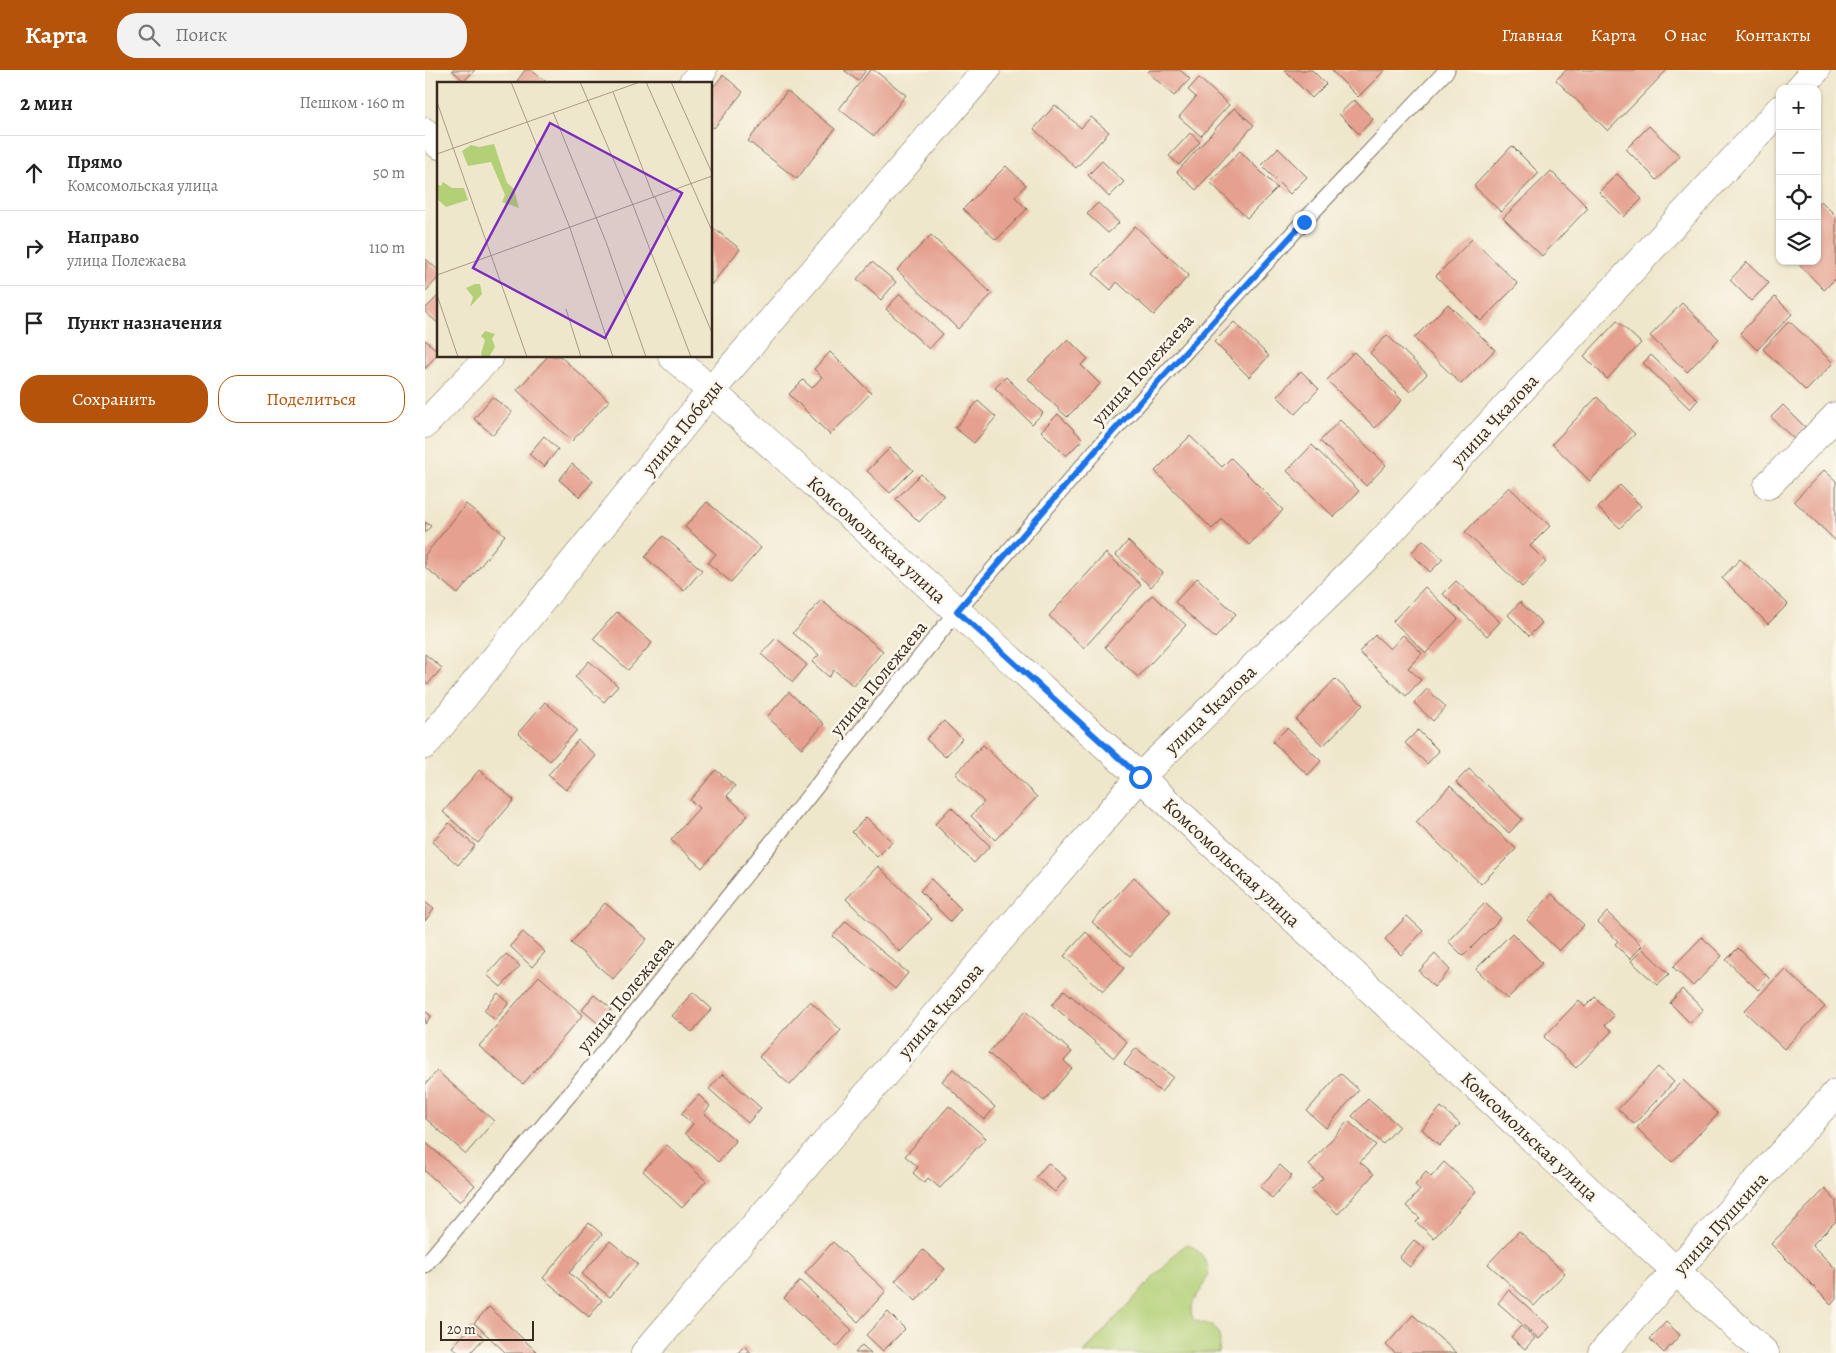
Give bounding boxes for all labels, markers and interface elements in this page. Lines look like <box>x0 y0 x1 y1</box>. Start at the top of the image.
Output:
search box <box>117 13 467 58</box>
text: Карта <box>25 19 87 51</box>
icon: search <box>135 21 163 49</box>
text: Поиск <box>175 22 227 48</box>
text: Главная <box>1502 23 1563 47</box>
text: Карта <box>1591 23 1636 47</box>
text: О нас <box>1664 23 1707 47</box>
text: Контакты <box>1735 23 1811 47</box>
inset map <box>437 82 713 358</box>
map controls <box>1776 85 1821 265</box>
button: + <box>1776 85 1821 130</box>
text: 2 мин <box>20 89 73 117</box>
text: Пешком · 160 m <box>299 92 405 114</box>
button: − <box>1776 130 1821 175</box>
text: Прямо <box>67 149 122 175</box>
icon: ahead <box>20 159 48 187</box>
text: 50 m <box>373 162 405 184</box>
text: Комсомольская улица <box>67 175 218 197</box>
button: locate <box>1776 175 1821 220</box>
route end <box>1293 211 1316 234</box>
button: layers <box>1776 220 1821 265</box>
text: Направо <box>67 224 139 250</box>
icon: right <box>20 234 48 262</box>
text: 110 m <box>369 237 405 259</box>
text: улица Полежаева <box>67 250 186 272</box>
street label: улица Полежаева <box>1085 308 1200 432</box>
icon: arrive <box>20 309 48 337</box>
text: Пункт назначения <box>67 310 222 336</box>
street label: улица Чкалова <box>1444 368 1545 474</box>
button: Сохранить <box>20 375 208 423</box>
button: Поделиться <box>218 375 405 423</box>
street label: улица Победы <box>636 375 729 482</box>
street label: Комсомольская улица <box>801 470 952 610</box>
street label: улица Полежаева <box>823 615 934 743</box>
street label: улица Чкалова <box>1158 659 1263 761</box>
route start <box>1129 766 1152 789</box>
street label: Комсомольская улица <box>1157 792 1306 934</box>
street label: улица Полежаева <box>570 931 681 1059</box>
street label: улица Чкалова <box>891 957 990 1065</box>
street label: Комсомольская улица <box>1455 1066 1604 1208</box>
street label: улица Пушкина <box>1667 1166 1774 1281</box>
scale bar <box>440 1318 534 1341</box>
text: 20 m <box>447 1320 476 1339</box>

